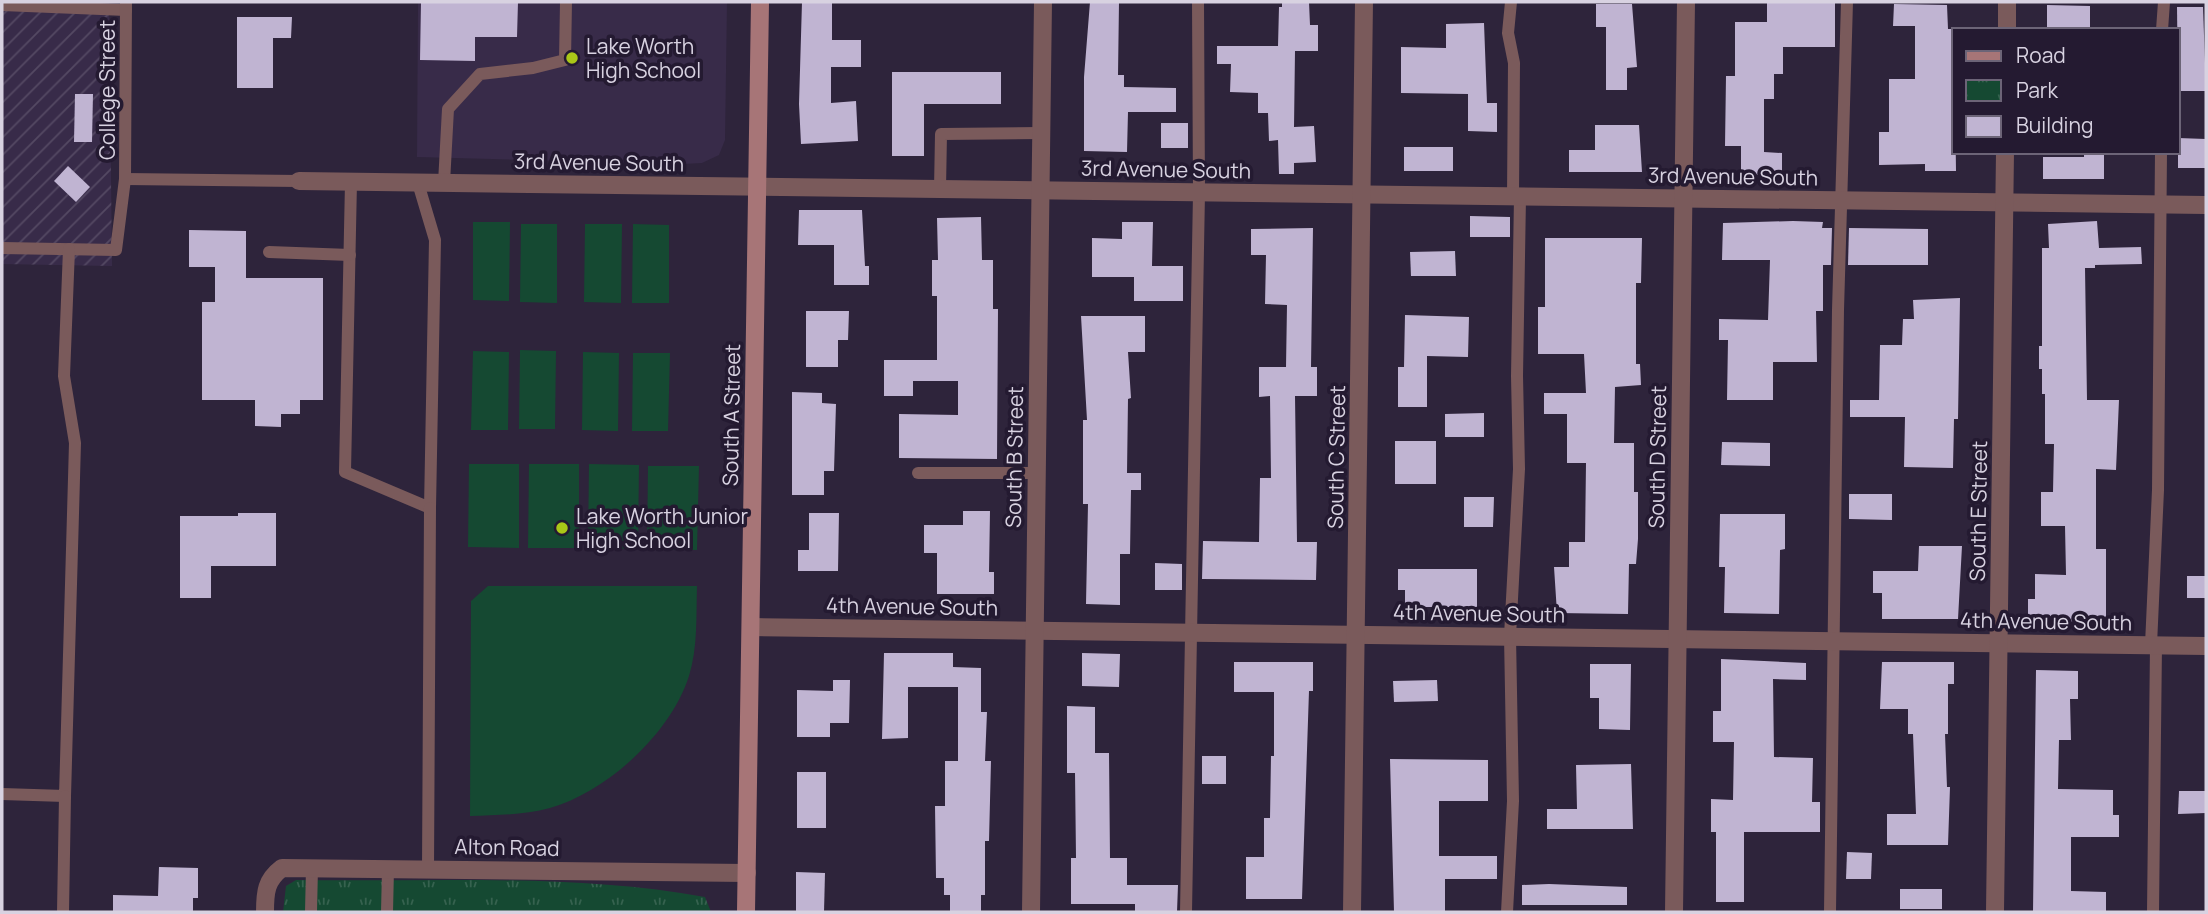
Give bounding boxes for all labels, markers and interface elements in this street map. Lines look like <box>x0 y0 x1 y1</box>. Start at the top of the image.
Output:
street label: College Street <box>93 20 121 160</box>
legend <box>1952 28 2180 154</box>
place label: Lake Worth High School <box>586 32 701 84</box>
text: Road <box>2016 41 2066 69</box>
marker: Lake Worth High School <box>564 50 580 66</box>
text: Park <box>2016 76 2058 104</box>
text: Building <box>2016 111 2093 139</box>
street label: 3rd Avenue South <box>514 147 684 177</box>
street label: 3rd Avenue South <box>1081 154 1251 184</box>
street label: 3rd Avenue South <box>1648 161 1818 191</box>
street label: South A Street <box>716 344 746 486</box>
street label: South C Street <box>1321 385 1351 529</box>
street label: South D Street <box>1642 385 1672 529</box>
street label: South B Street <box>999 386 1029 528</box>
street label: South E Street <box>1963 440 1993 582</box>
place label: Lake Worth Junior High School <box>576 502 749 554</box>
marker: Lake Worth Junior High School <box>554 520 570 536</box>
street label: 4th Avenue South <box>826 590 998 622</box>
street label: 4th Avenue South <box>1393 597 1565 629</box>
street label: 4th Avenue South <box>1960 605 2132 637</box>
street label: Alton Road <box>454 832 560 862</box>

